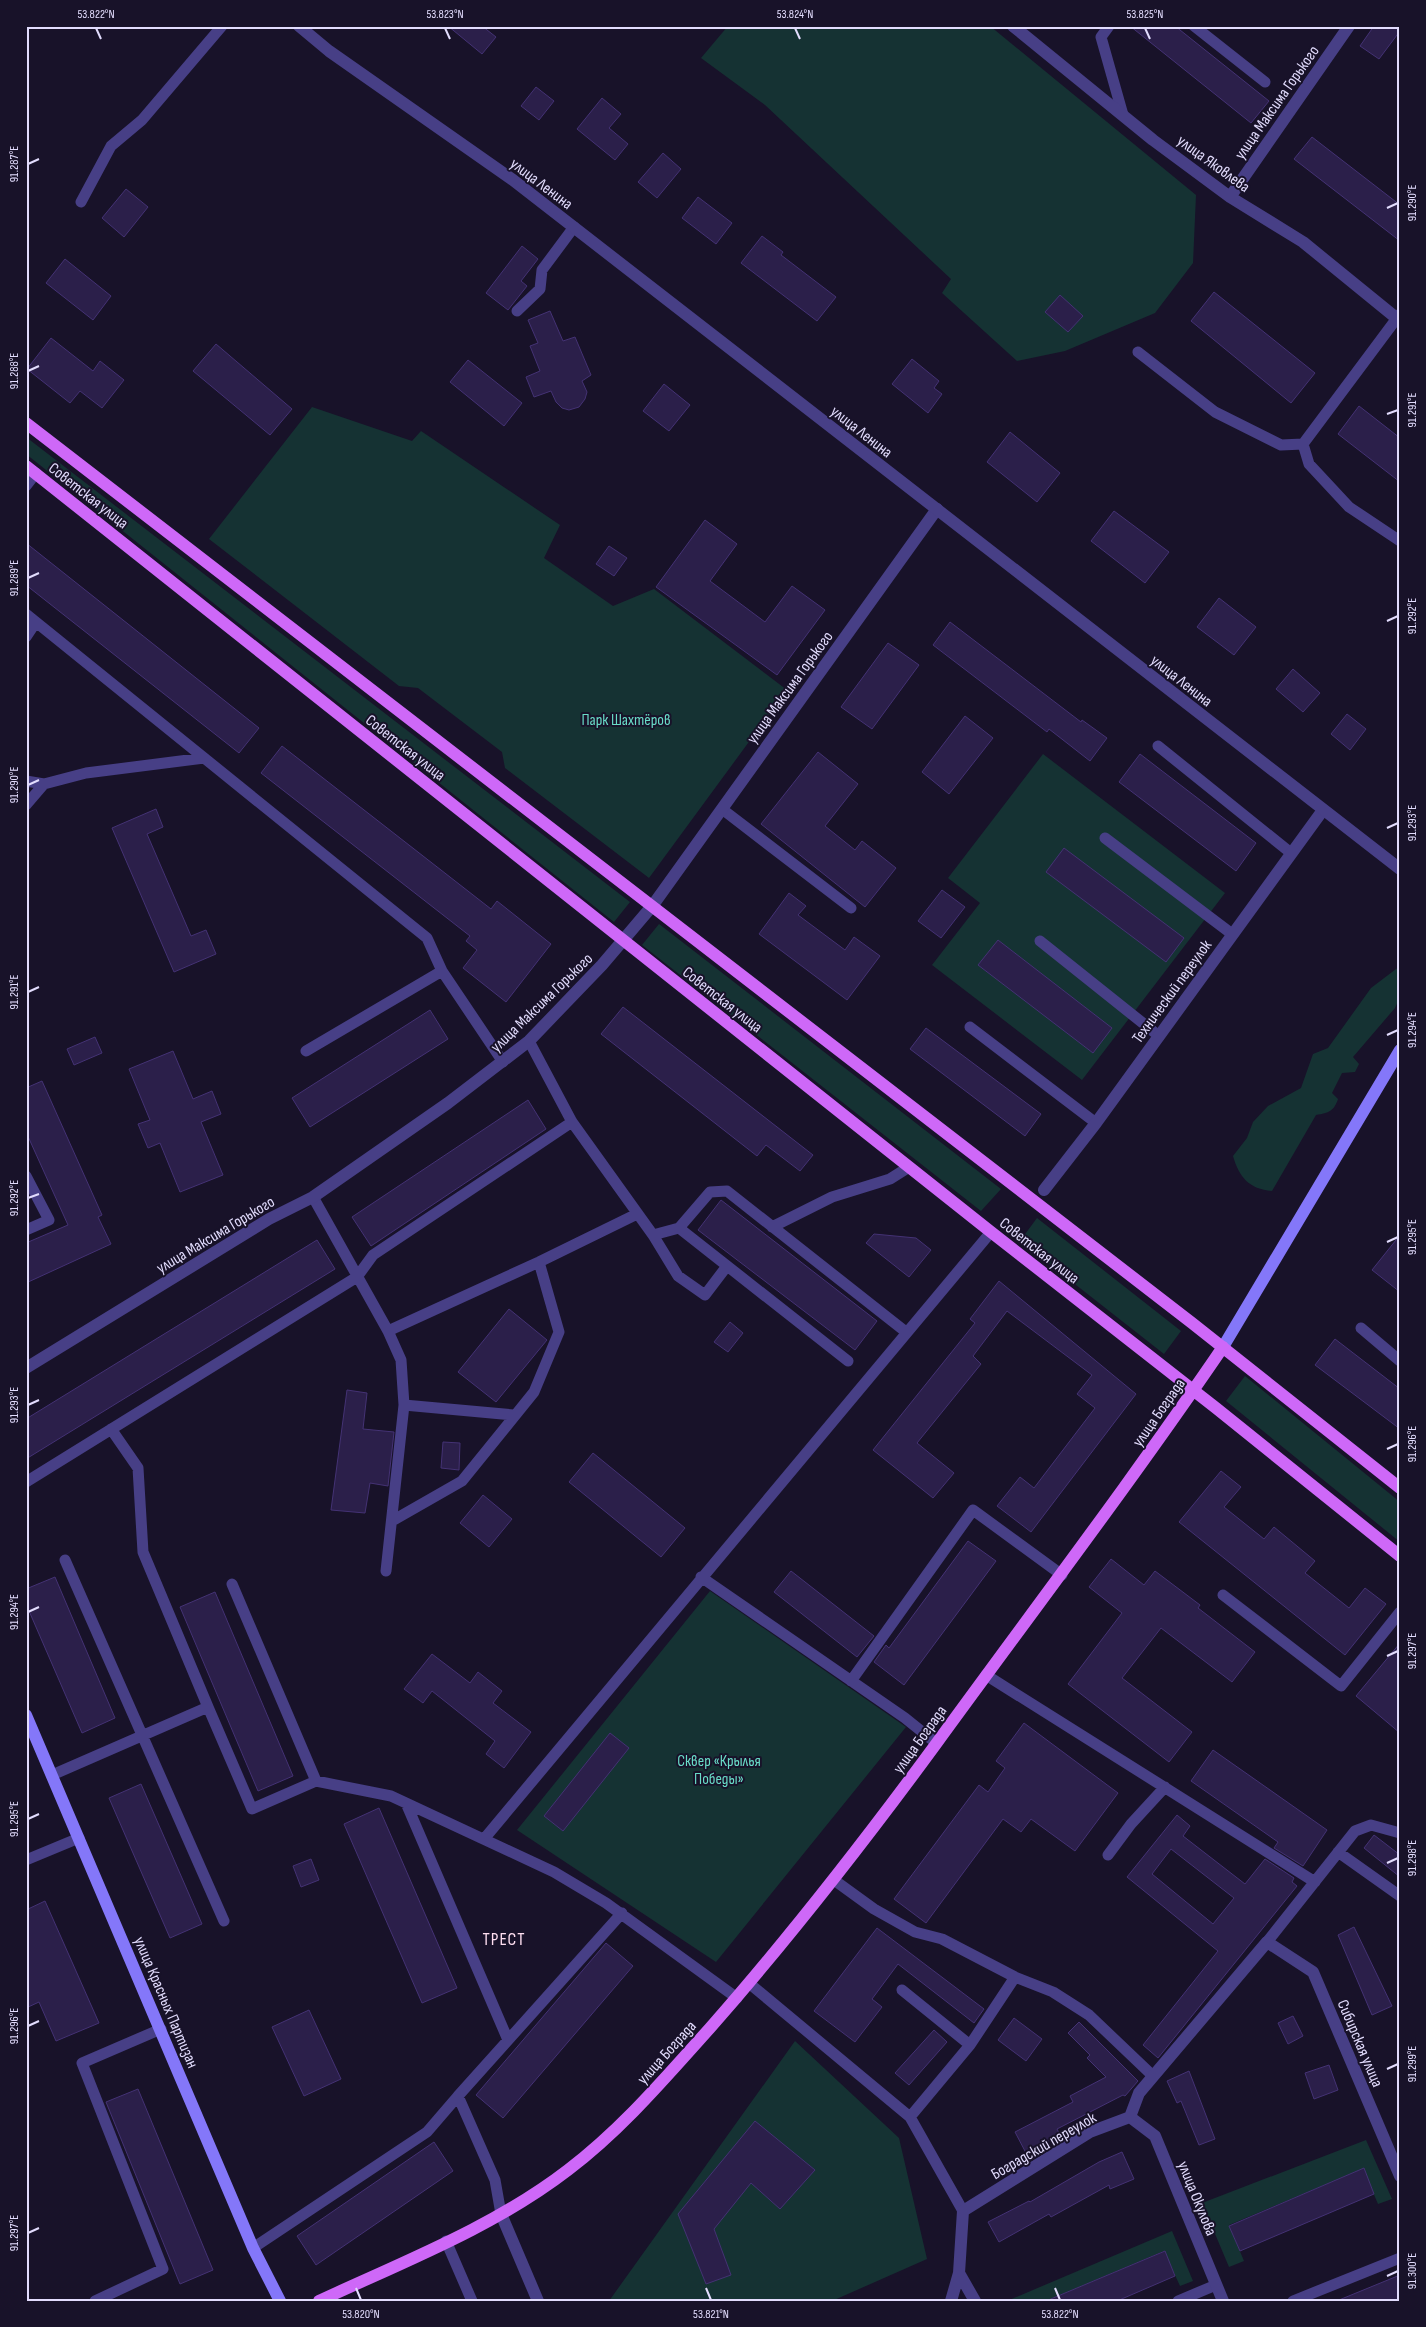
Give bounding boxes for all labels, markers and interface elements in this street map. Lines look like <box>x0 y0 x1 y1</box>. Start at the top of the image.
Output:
text: 53.822°N <box>77 7 115 22</box>
text: 53.823°N <box>426 7 464 22</box>
text: 53.824°N <box>777 7 813 22</box>
text: 53.825°N <box>1127 7 1163 22</box>
street label: улица Максима Горького <box>1231 42 1324 163</box>
street label: улица Яковлева <box>1173 132 1253 197</box>
text: 91.287°E <box>7 146 22 182</box>
street label: улица Ленина <box>506 155 576 214</box>
text: 91.290°E <box>1405 185 1420 221</box>
text: 91.288°E <box>7 353 22 389</box>
text: 91.291°E <box>1405 392 1420 427</box>
street label: улица Ленина <box>826 402 896 462</box>
street label: Советская улица <box>44 459 132 533</box>
text: 91.289°E <box>7 560 22 596</box>
text: 91.292°E <box>1405 598 1420 634</box>
street label: улица Максима Горького <box>743 628 837 748</box>
street label: улица Ленина <box>1146 651 1216 711</box>
street label: Советская улица <box>361 711 449 785</box>
park label: Парк Шахтёров <box>581 711 671 730</box>
text: 91.290°E <box>7 767 22 803</box>
text: 91.293°E <box>1405 805 1420 841</box>
street label: Технический переулок <box>1128 936 1217 1047</box>
street label: улица Максима Горького <box>487 950 597 1057</box>
street label: Советская улица <box>678 963 766 1037</box>
text: 91.291°E <box>7 974 22 1009</box>
text: 91.294°E <box>1405 1012 1420 1048</box>
text: 91.292°E <box>7 1180 22 1216</box>
street label: улица Максима Горького <box>153 1193 278 1278</box>
street label: Советская улица <box>995 1214 1083 1288</box>
text: 91.295°E <box>1405 1219 1420 1255</box>
street label: улица Бограда <box>1129 1375 1190 1451</box>
text: 91.293°E <box>7 1387 22 1423</box>
text: 91.296°E <box>1405 1426 1420 1462</box>
text: 91.294°E <box>7 1594 22 1630</box>
text: 91.297°E <box>1405 1633 1420 1669</box>
street label: улица Бограда <box>889 1702 951 1777</box>
park label: Сквер «Крылья Победы» <box>677 1752 761 1789</box>
text: 91.295°E <box>7 1801 22 1837</box>
text: 91.298°E <box>1405 1840 1420 1876</box>
district label: ТРЕСТ <box>483 1929 525 1950</box>
street label: улица Красных Партизан <box>129 1934 202 2071</box>
street label: Сибирская улица <box>1333 1997 1387 2090</box>
text: 91.296°E <box>7 2008 22 2044</box>
street label: улица Бограда <box>634 2017 701 2089</box>
text: 91.299°E <box>1405 2046 1420 2082</box>
street label: Боградский переулок <box>988 2108 1100 2184</box>
street label: улица Окулова <box>1173 2158 1220 2239</box>
text: 91.297°E <box>7 2215 22 2251</box>
text: 91.300°E <box>1405 2253 1420 2289</box>
text: 53.820°N <box>342 2307 380 2322</box>
text: 53.821°N <box>693 2307 729 2322</box>
text: 53.822°N <box>1041 2307 1079 2322</box>

